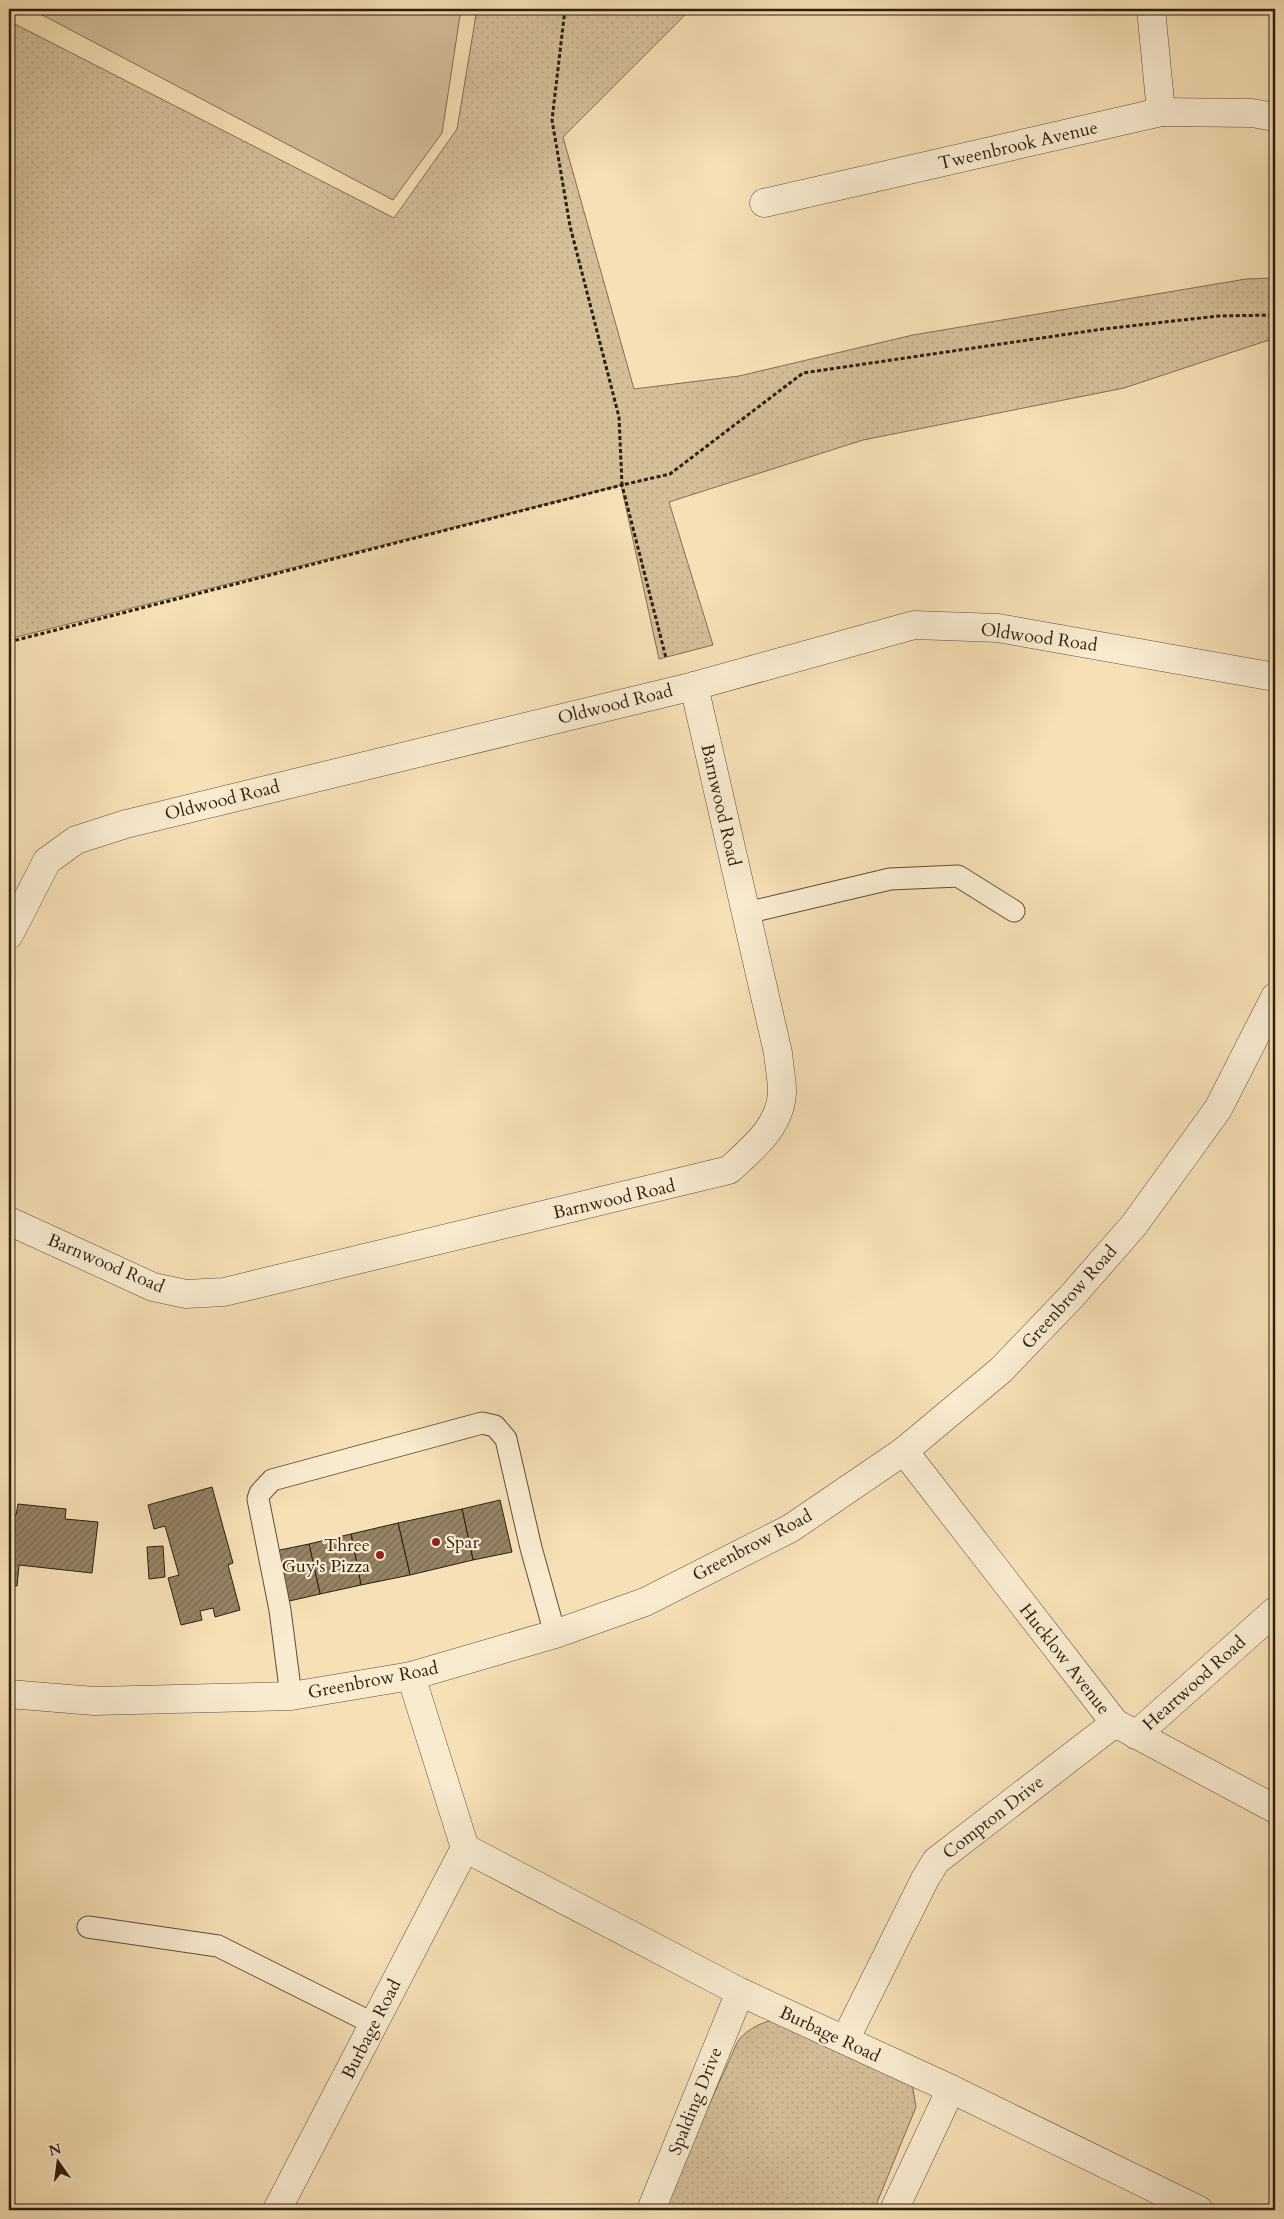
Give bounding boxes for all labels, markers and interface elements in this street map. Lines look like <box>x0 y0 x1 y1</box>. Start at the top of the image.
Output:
street label: Tweenbrook Avenue <box>936 115 1100 176</box>
street label: Oldwood Road <box>979 617 1099 658</box>
street label: Oldwood Road <box>555 678 676 731</box>
street label: Barnwood Road <box>694 742 747 869</box>
street label: Oldwood Road <box>162 774 283 827</box>
street label: Barnwood Road <box>551 1173 678 1226</box>
street label: Barnwood Road <box>44 1228 168 1299</box>
street label: Greenbrow Road <box>1016 1240 1123 1355</box>
street label: Greenbrow Road <box>688 1503 817 1588</box>
place label: Spar <box>446 1530 479 1555</box>
place label: Three Guy's Pizza <box>282 1533 370 1579</box>
marker: Spar <box>430 1536 442 1548</box>
marker: Three Guy's Pizza <box>374 1549 386 1561</box>
street label: Hucklow Avenue <box>1013 1599 1116 1720</box>
street label: Heartwood Road <box>1137 1630 1252 1737</box>
street label: Greenbrow Road <box>306 1656 441 1705</box>
street label: Compton Drive <box>937 1770 1049 1865</box>
street label: Burbage Road <box>336 1975 407 2083</box>
street label: Burbage Road <box>775 2000 885 2069</box>
street label: Spalding Drive <box>662 2044 728 2159</box>
north arrow <box>32 2136 82 2186</box>
text: N <box>47 2139 63 2161</box>

